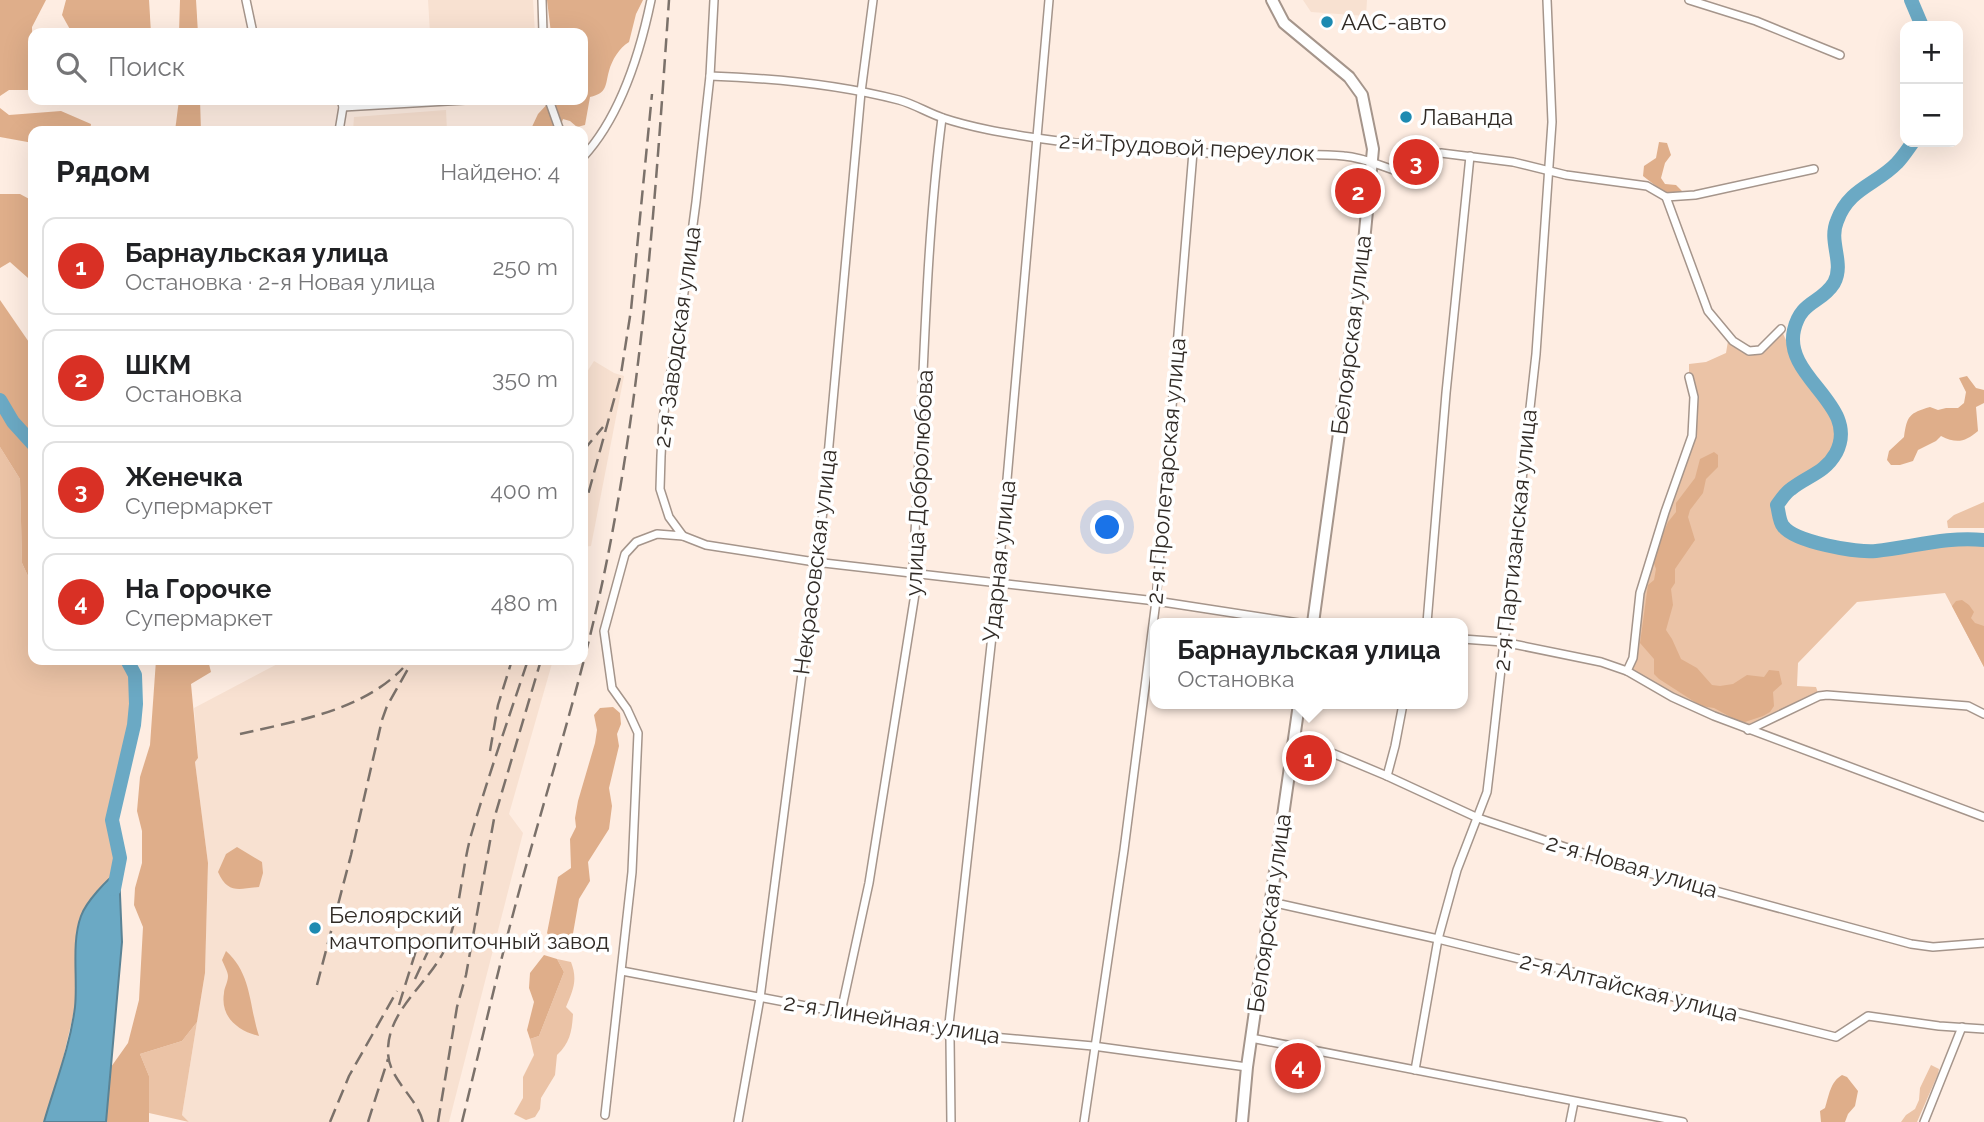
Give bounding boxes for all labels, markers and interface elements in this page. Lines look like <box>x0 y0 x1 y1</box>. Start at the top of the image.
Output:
place label: ААС-авто <box>1341 8 1446 35</box>
marker: ААС-авто <box>1319 14 1335 30</box>
map controls <box>1900 21 1963 147</box>
button: + <box>1900 21 1963 84</box>
search box <box>28 28 588 105</box>
icon: search <box>52 48 90 86</box>
text: Поиск <box>108 52 185 82</box>
button: − <box>1900 84 1963 147</box>
place label: Лаванда <box>1420 103 1513 130</box>
marker: Лаванда <box>1398 109 1414 125</box>
street label: 2-й Трудовой переулок <box>1058 126 1316 167</box>
pin: 3 <box>1393 136 1439 188</box>
text: Рядом <box>56 154 150 189</box>
text: Найдено: 4 <box>440 158 560 185</box>
pin: 2 <box>1335 165 1381 217</box>
street label: 2-я Заводская улица <box>648 225 705 449</box>
street label: Белоярская улица <box>1325 234 1376 436</box>
text: Барнаульская улица <box>125 238 388 268</box>
text: 1 <box>75 253 87 280</box>
text: 250 m <box>492 253 558 280</box>
text: Остановка · 2-я Новая улица <box>125 268 435 295</box>
street label: 2-я Пролетарская улица <box>1140 337 1191 605</box>
text: ШКМ <box>125 350 191 380</box>
text: 2 <box>75 365 87 392</box>
text: 350 m <box>492 365 558 392</box>
street label: улица Добролюбова <box>899 369 938 597</box>
text: Остановка <box>125 380 242 407</box>
street label: 2-я Партизанская улица <box>1487 408 1542 672</box>
street label: Некрасовская улица <box>787 448 842 676</box>
text: Женечка <box>125 462 243 492</box>
text: 3 <box>75 477 87 504</box>
text: 400 m <box>490 477 558 504</box>
street label: Ударная улица <box>977 479 1020 643</box>
text: Супермаркет <box>125 492 273 519</box>
your location <box>1090 510 1124 544</box>
text: На Горочке <box>125 574 271 604</box>
text: 4 <box>74 589 88 616</box>
text: 480 m <box>491 589 558 616</box>
text: Супермаркет <box>125 604 273 631</box>
popup <box>1150 618 1468 709</box>
text: Барнаульская улица <box>1177 635 1441 665</box>
text: Остановка <box>1177 665 1294 692</box>
pin: 1 <box>1286 732 1332 784</box>
street label: Белоярская улица <box>1241 812 1296 1014</box>
street label: 2-я Новая улица <box>1543 828 1721 903</box>
place label: Белоярский мачтопропиточный завод <box>329 901 609 954</box>
marker: Белоярский мачтопропиточный завод <box>307 920 323 936</box>
street label: 2-я Алтайская улица <box>1517 946 1741 1027</box>
street label: 2-я Линейная улица <box>782 988 1002 1049</box>
pin: 4 <box>1275 1040 1321 1092</box>

